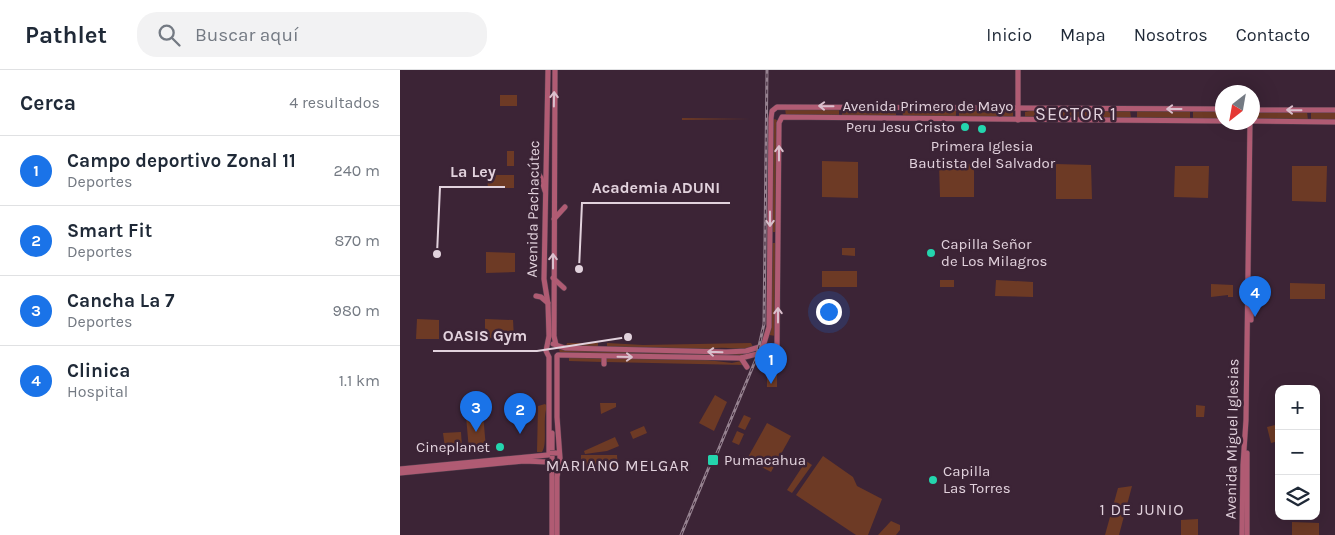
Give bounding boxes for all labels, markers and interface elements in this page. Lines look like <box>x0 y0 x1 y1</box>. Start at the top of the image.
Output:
search box <box>137 12 487 57</box>
text: Pathlet <box>25 21 107 49</box>
icon: search <box>155 21 183 49</box>
text: Buscar aquí <box>195 24 299 46</box>
text: Inicio <box>986 24 1032 46</box>
text: Mapa <box>1060 24 1106 46</box>
text: Nosotros <box>1134 24 1208 46</box>
text: Contacto <box>1236 24 1310 46</box>
north arrow <box>1215 85 1260 130</box>
text: Cerca <box>20 91 76 115</box>
one-way arrow <box>549 91 559 108</box>
text: 4 resultados <box>289 93 380 112</box>
street label: Avenida Primero de Mayo <box>842 97 1014 115</box>
one-way arrow <box>818 101 834 111</box>
district label: SECTOR 1 <box>1035 103 1117 125</box>
one-way arrow <box>1166 104 1182 114</box>
one-way arrow <box>1286 105 1302 115</box>
place label: Peru Jesu Cristo <box>846 118 955 136</box>
marker: Peru Jesu Cristo <box>959 121 971 133</box>
marker: Primera Iglesia Bautista del Salvador <box>976 123 988 135</box>
place label: Primera Iglesia Bautista del Salvador <box>909 137 1056 172</box>
street label: Avenida Pachacútec <box>523 140 543 278</box>
one-way arrow <box>774 145 784 162</box>
text: Campo deportivo Zonal 11 <box>67 150 296 172</box>
callout: La Ley <box>440 156 505 187</box>
text: 1 <box>33 161 39 180</box>
text: 240 m <box>334 161 380 180</box>
text: La Ley <box>450 162 496 181</box>
text: Deportes <box>67 172 132 191</box>
callout: Academia ADUNI <box>582 172 730 203</box>
text: Academia ADUNI <box>592 178 720 197</box>
one-way arrow <box>765 210 775 227</box>
text: Smart Fit <box>67 220 152 242</box>
text: 2 <box>31 231 41 250</box>
text: 870 m <box>334 231 380 250</box>
place label: Capilla Señor de Los Milagros <box>941 235 1047 270</box>
text: Deportes <box>67 242 132 261</box>
marker: Capilla Señor de Los Milagros <box>925 247 937 259</box>
one-way arrow <box>548 254 558 270</box>
pin: 4 <box>1239 276 1271 317</box>
text: Cancha La 7 <box>67 290 175 312</box>
your location <box>816 299 842 325</box>
text: 3 <box>31 301 41 320</box>
text: 980 m <box>333 301 380 320</box>
one-way arrow <box>773 308 783 324</box>
text: Deportes <box>67 312 132 331</box>
callout: OASIS Gym <box>433 320 537 351</box>
text: OASIS Gym <box>443 326 527 345</box>
pin: 1 <box>755 343 787 384</box>
one-way arrow <box>708 347 724 356</box>
one-way arrow <box>616 352 632 362</box>
street label: Avenida Miguel Iglesias <box>1222 358 1242 520</box>
text: Clinica <box>67 360 130 382</box>
text: 4 <box>31 371 41 390</box>
text: 1.1 km <box>339 371 380 390</box>
text: Hospital <box>67 382 128 401</box>
map controls <box>1275 385 1320 520</box>
button: + <box>1275 385 1320 430</box>
pin: 3 <box>460 391 492 432</box>
pin: 2 <box>504 393 536 434</box>
button: − <box>1275 430 1320 475</box>
place label: Cineplanet <box>416 438 490 456</box>
marker: Cineplanet <box>494 441 506 453</box>
place label: Pumacahua <box>724 451 806 469</box>
marker: Pumacahua <box>706 453 720 467</box>
district label: MARIANO MELGAR <box>546 456 690 475</box>
place label: Capilla Las Torres <box>943 462 1011 497</box>
marker: Capilla Las Torres <box>927 474 939 486</box>
button: layers <box>1275 475 1320 520</box>
district label: 1 DE JUNIO <box>1099 500 1185 519</box>

